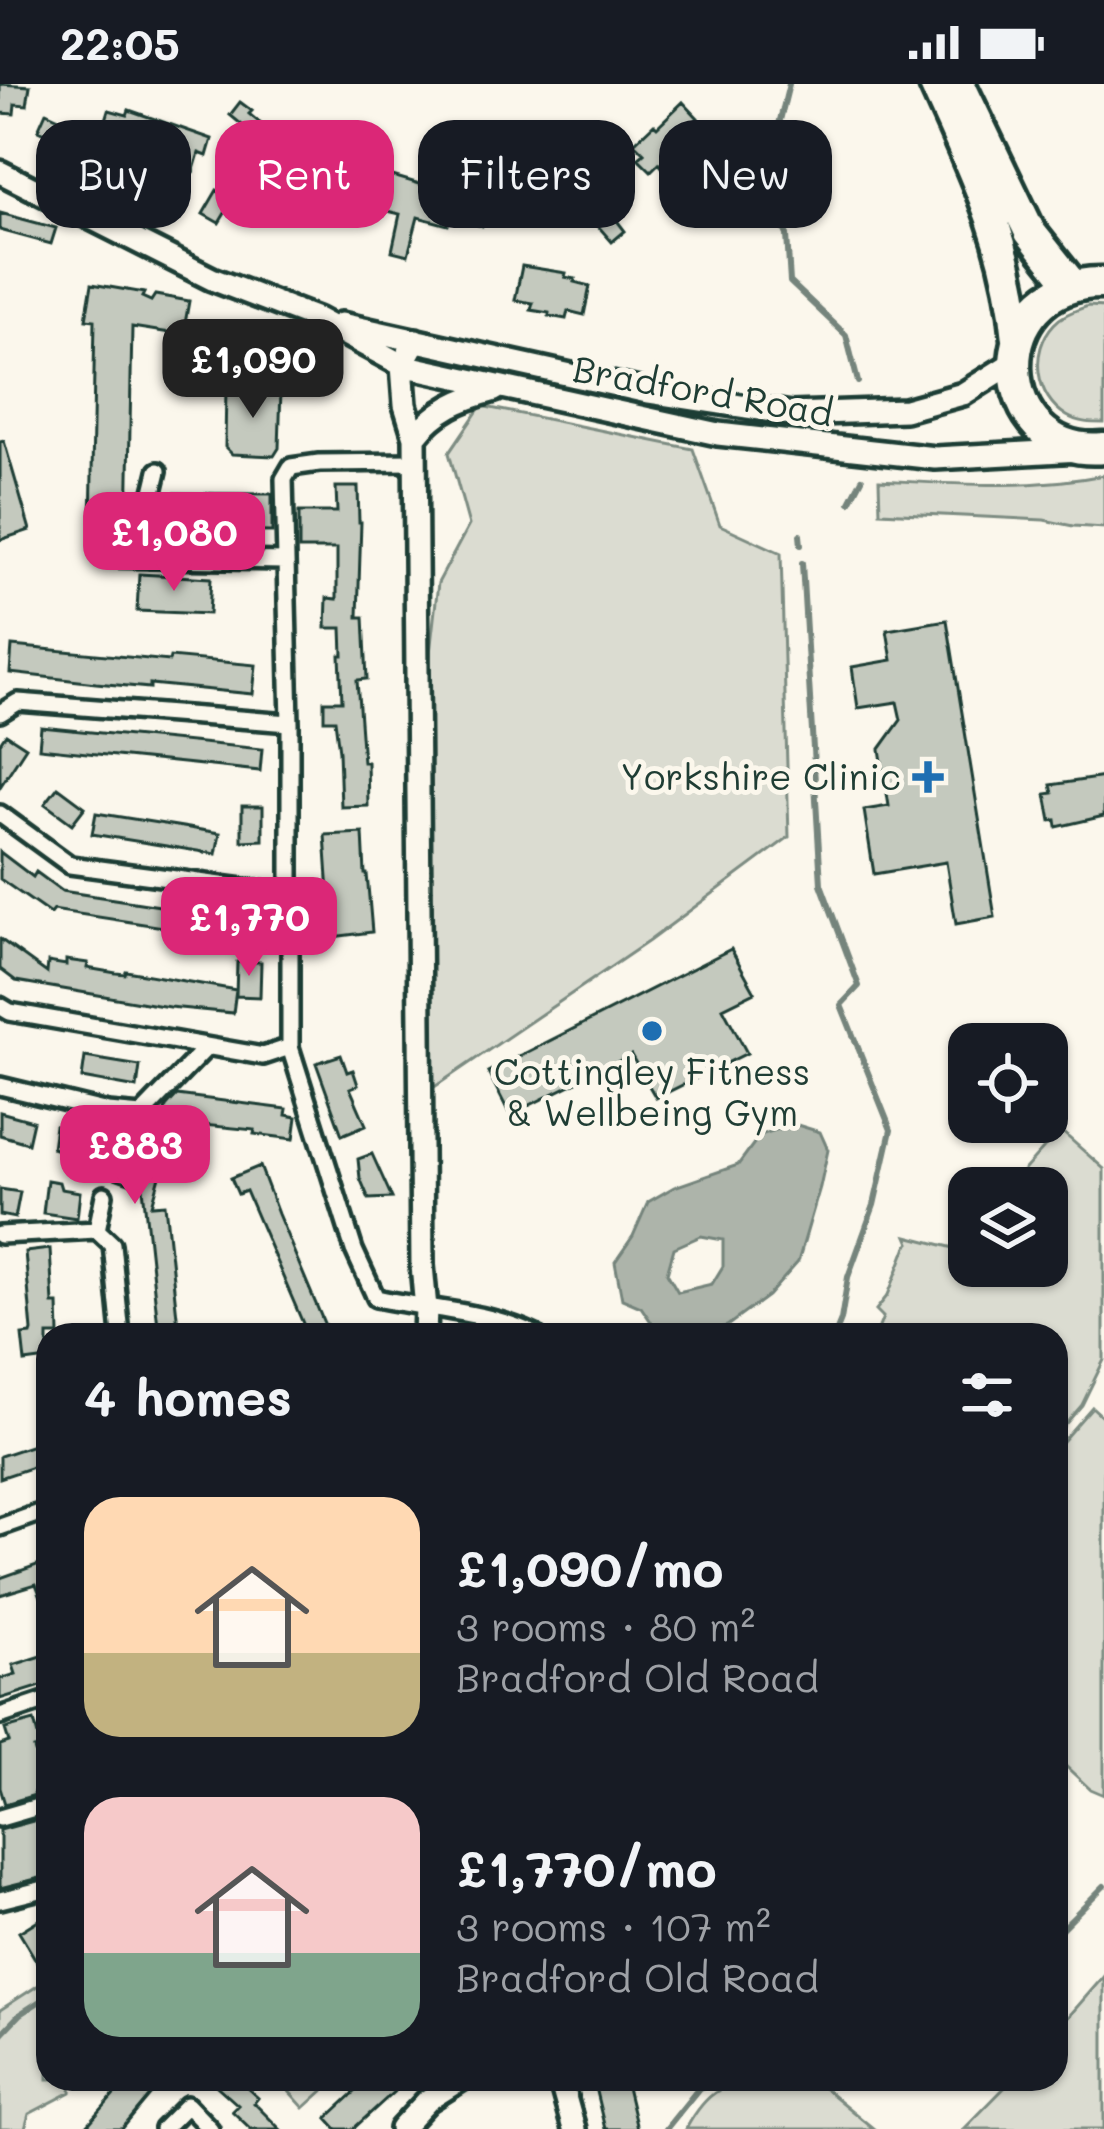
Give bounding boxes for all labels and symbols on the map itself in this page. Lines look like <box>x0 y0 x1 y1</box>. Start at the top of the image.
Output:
pin: £1,090 <box>155 319 351 421</box>
street label: Bradford Road <box>570 344 837 436</box>
pin: £1,080 <box>76 492 272 594</box>
place label: Yorkshire Clinic <box>620 752 901 799</box>
marker: Yorkshire Clinic <box>912 761 944 793</box>
pin: £1,770 <box>151 877 347 979</box>
marker: Cottingley Fitness & Wellbeing Gym <box>639 1018 665 1044</box>
place label: Cottingley Fitness & Wellbeing Gym <box>494 1047 810 1136</box>
pin: £883 <box>64 1105 206 1207</box>

